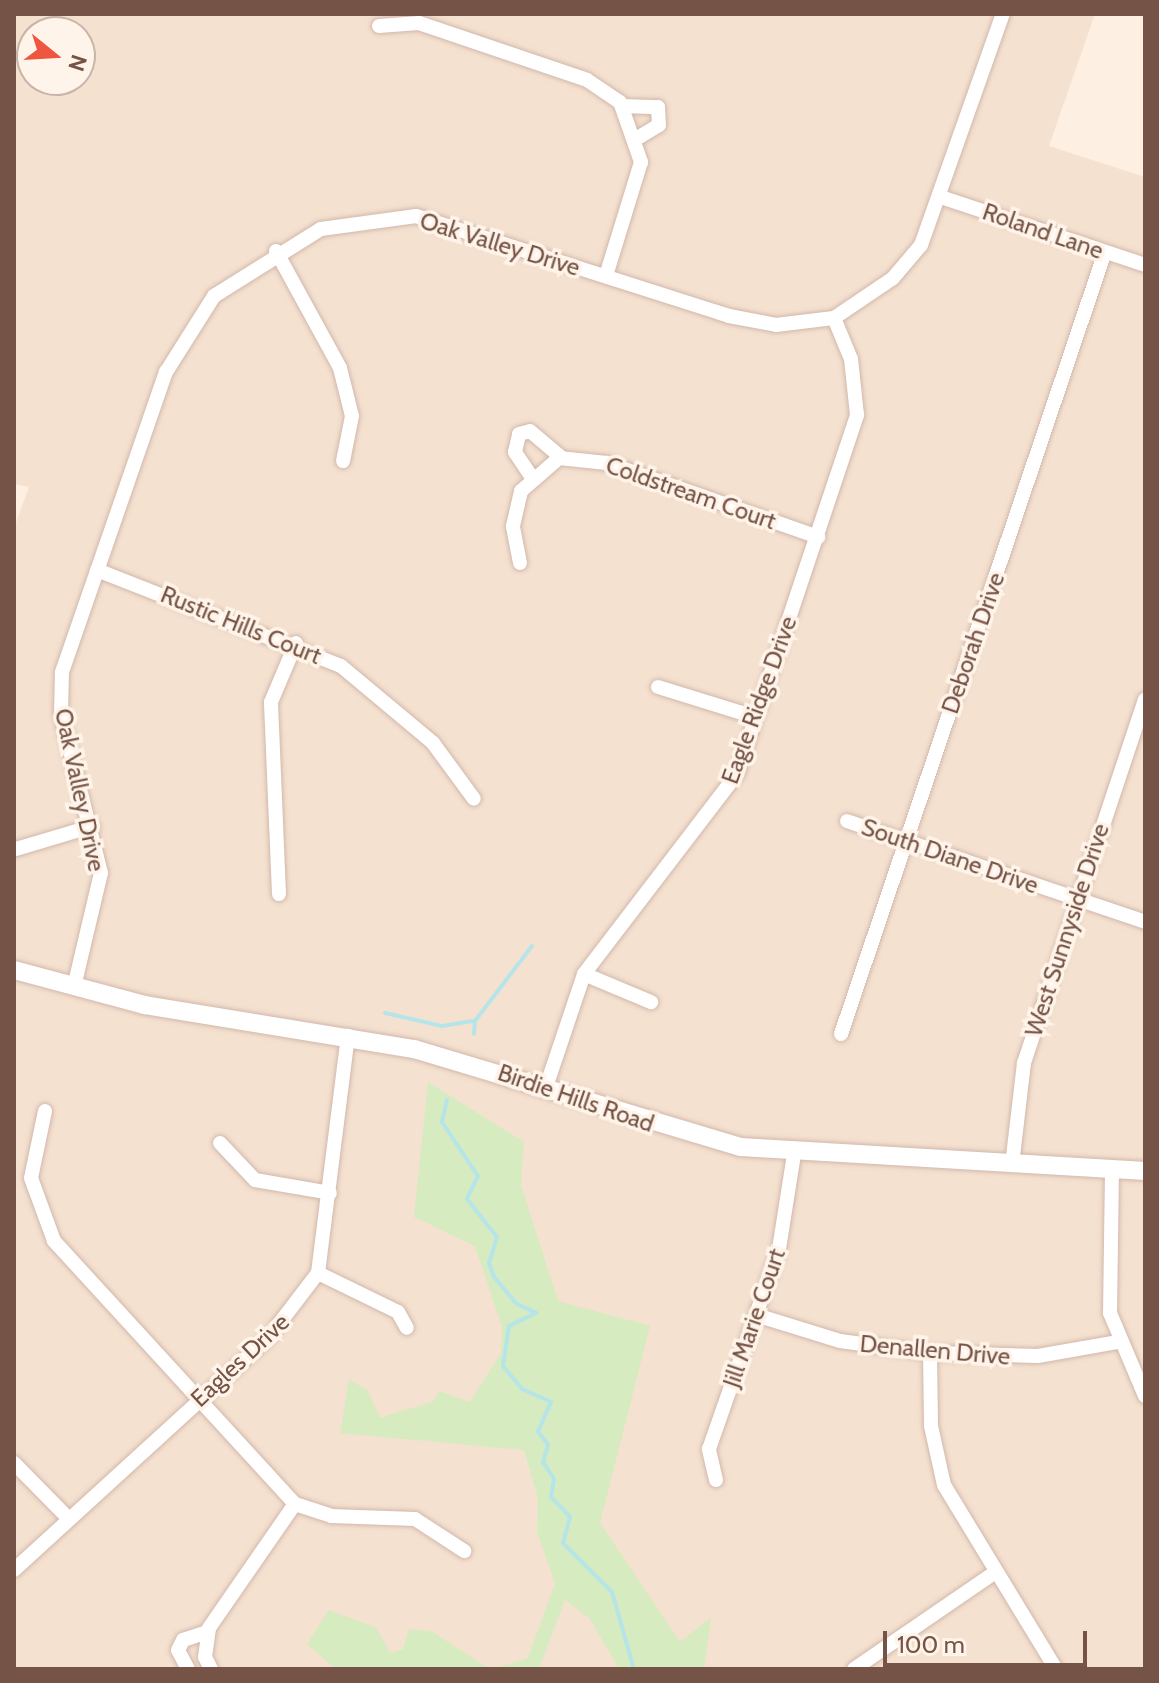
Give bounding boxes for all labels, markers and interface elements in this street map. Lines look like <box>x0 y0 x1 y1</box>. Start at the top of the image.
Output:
north arrow <box>16 16 96 96</box>
text: N <box>62 51 93 75</box>
street label: Roland Lane <box>979 197 1107 265</box>
street label: Oak Valley Drive <box>416 206 584 282</box>
street label: Coldstream Court <box>602 450 780 536</box>
street label: Deborah Drive <box>935 569 1011 717</box>
street label: Rustic Hills Court <box>157 580 325 670</box>
street label: Eagle Ridge Drive <box>715 612 803 788</box>
street label: Oak Valley Drive <box>49 706 111 874</box>
street label: South Diane Drive <box>858 812 1042 900</box>
street label: West Sunnyside Drive <box>1019 820 1115 1040</box>
street label: Birdie Hills Road <box>494 1058 658 1138</box>
street label: Jill Marie Court <box>717 1245 791 1391</box>
street label: Eagles Drive <box>185 1307 295 1413</box>
street label: Denallen Drive <box>859 1329 1011 1371</box>
scale bar <box>887 1615 1091 1665</box>
text: 100 m <box>897 1630 965 1659</box>

